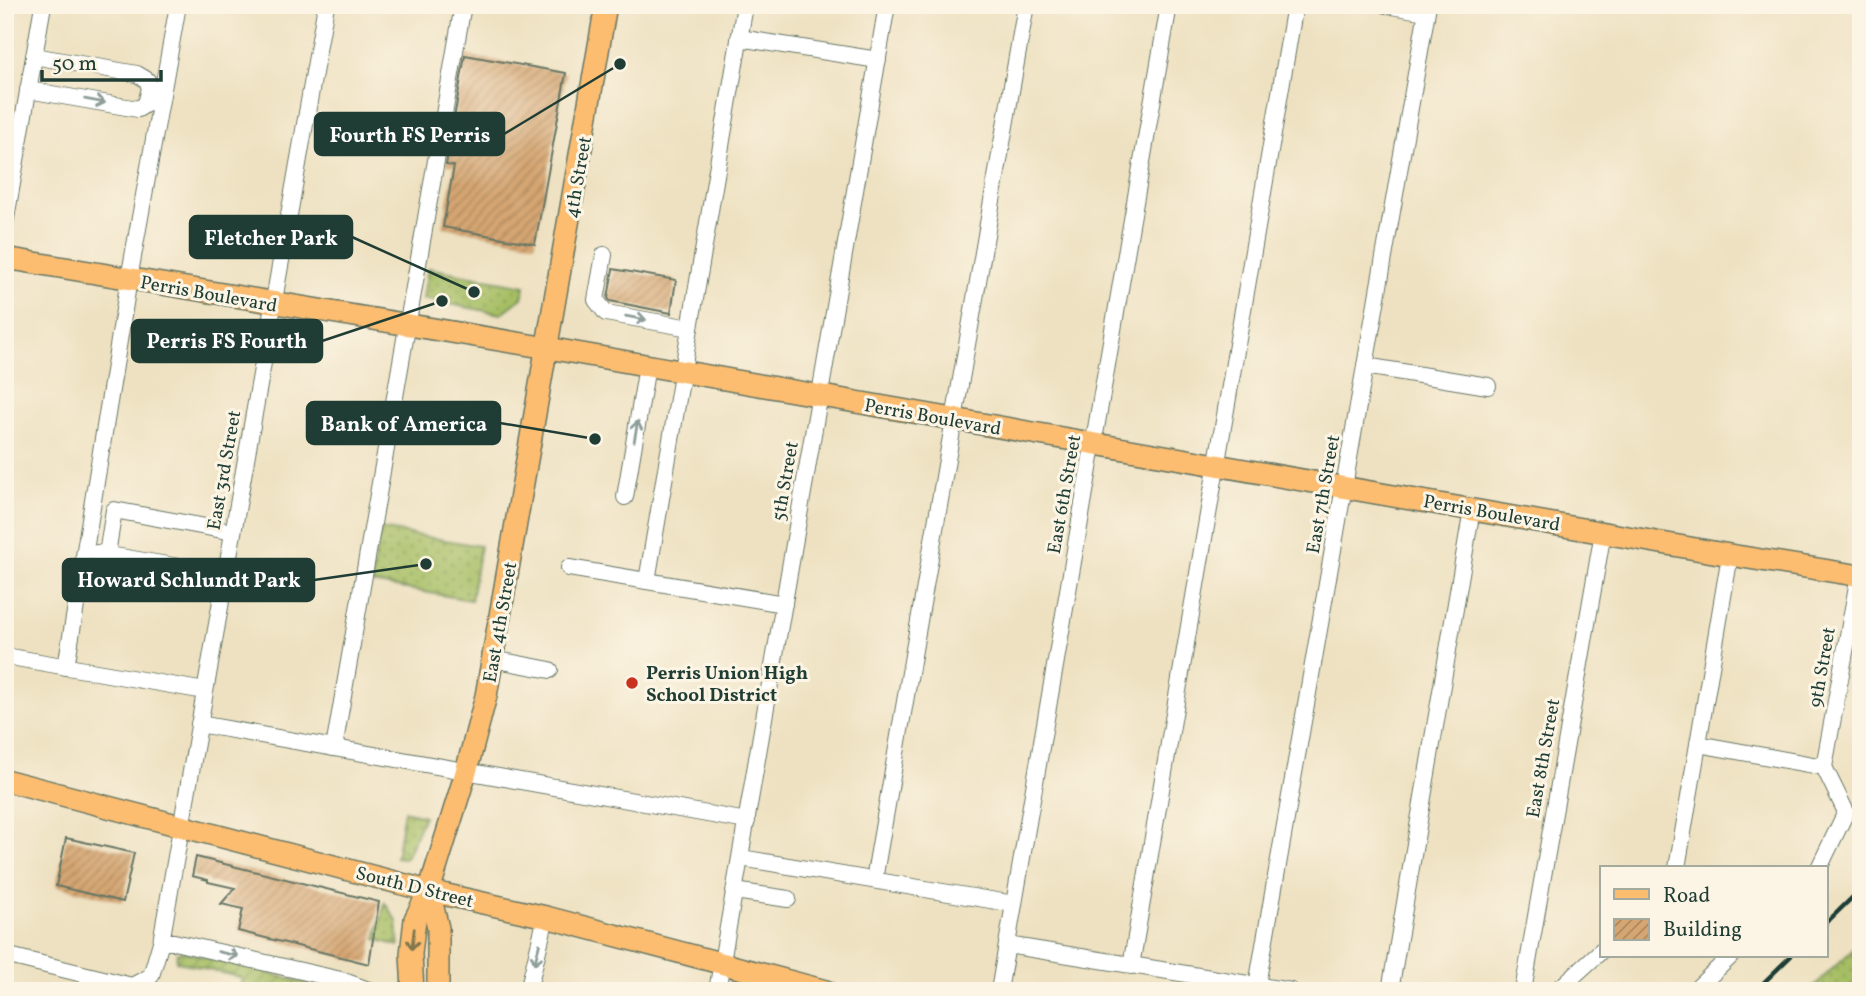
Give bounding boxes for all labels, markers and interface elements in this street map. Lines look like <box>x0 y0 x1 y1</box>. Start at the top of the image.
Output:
scale bar <box>42 38 161 82</box>
text: 50 m <box>52 50 97 79</box>
one-way arrow <box>83 95 106 109</box>
callout: Fourth FS Perris <box>315 113 504 155</box>
text: Fourth FS Perris <box>329 122 491 151</box>
street label: 4th Street <box>559 134 599 220</box>
callout: Fletcher Park <box>190 216 352 258</box>
text: Fletcher Park <box>204 225 338 254</box>
street label: Perris Boulevard <box>138 270 279 320</box>
one-way arrow <box>624 312 647 326</box>
callout: Perris FS Fourth <box>132 320 322 362</box>
text: Perris FS Fourth <box>146 328 308 357</box>
street label: Perris Boulevard <box>862 393 1003 443</box>
callout: Bank of America <box>307 402 500 444</box>
street label: East 3rd Street <box>202 408 248 532</box>
text: Bank of America <box>321 411 487 440</box>
one-way arrow <box>630 420 643 443</box>
street label: East 6th Street <box>1042 432 1088 556</box>
street label: East 7th Street <box>1301 433 1347 556</box>
street label: 5th Street <box>766 439 806 523</box>
street label: Perris Boulevard <box>1421 489 1562 539</box>
callout: Howard Schlundt Park <box>63 559 314 601</box>
street label: East 4th Street <box>478 559 524 685</box>
text: Howard Schlundt Park <box>77 567 301 596</box>
street label: 9th Street <box>1803 625 1843 710</box>
place label: Perris Union High School District <box>646 661 808 709</box>
marker: Perris Union High School District <box>624 675 640 691</box>
street label: East 8th Street <box>1521 696 1567 820</box>
street label: South D Street <box>353 861 476 915</box>
legend <box>1600 866 1828 958</box>
text: Road <box>1663 882 1710 911</box>
text: Building <box>1663 916 1742 945</box>
one-way arrow <box>406 928 419 950</box>
one-way arrow <box>530 942 543 965</box>
one-way arrow <box>216 948 239 961</box>

